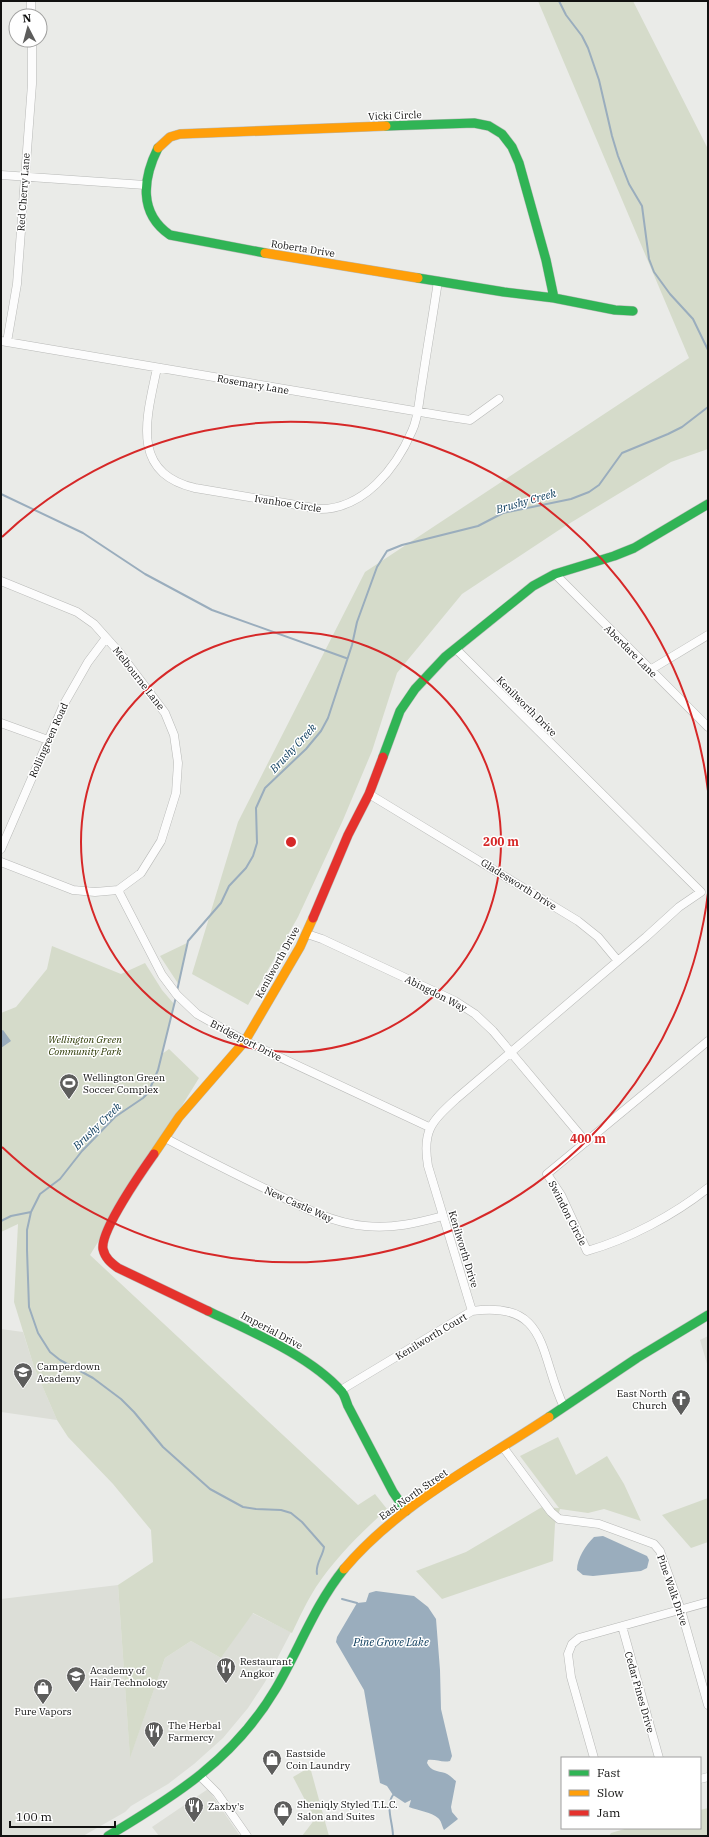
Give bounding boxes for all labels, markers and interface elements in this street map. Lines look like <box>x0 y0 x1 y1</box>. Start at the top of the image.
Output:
north arrow <box>8 8 48 48</box>
text: N <box>22 11 32 25</box>
street label: Vicki Circle <box>368 108 422 123</box>
street label: Red Cherry Lane <box>14 152 33 232</box>
street label: Roberta Drive <box>270 237 336 260</box>
street label: Rosemary Lane <box>216 372 290 397</box>
water label: Brushy Creek <box>493 486 558 517</box>
street label: Ivanhoe Circle <box>253 492 322 515</box>
street label: Aberdare Lane <box>601 622 660 681</box>
street label: Melbourne Lane <box>110 644 167 713</box>
street label: Kenilworth Drive <box>494 674 559 739</box>
street label: Rollingreen Road <box>26 701 71 780</box>
water label: Brushy Creek <box>266 720 319 776</box>
text: 200 m <box>483 834 519 849</box>
centre of rings <box>284 835 298 849</box>
street label: Gladesworth Drive <box>478 856 559 913</box>
street label: Kenilworth Drive <box>252 924 302 1000</box>
street label: Abingdon Way <box>403 972 470 1015</box>
street label: Bridgeport Drive <box>208 1017 284 1064</box>
park label: Wellington Green Community Park <box>48 1033 122 1058</box>
place label: Wellington Green Soccer Complex <box>83 1071 166 1096</box>
sports icon: Wellington Green Soccer Complex <box>58 1072 80 1100</box>
water label: Brushy Creek <box>69 1099 124 1153</box>
text: 400 m <box>570 1131 606 1146</box>
street label: Swindon Circle <box>546 1179 590 1248</box>
street label: New Castle Way <box>262 1184 336 1226</box>
street label: Kenilworth Drive <box>446 1209 481 1289</box>
street label: Imperial Drive <box>239 1309 305 1352</box>
street label: Kenilworth Court <box>393 1310 470 1363</box>
place label: Camperdown Academy <box>37 1360 101 1385</box>
school or university icon: Camperdown Academy <box>12 1361 34 1389</box>
place label: East North Church <box>617 1387 667 1412</box>
church icon: East North Church <box>670 1388 692 1416</box>
street label: East North Street <box>377 1466 450 1523</box>
street label: Pine Walk Drive <box>654 1553 691 1627</box>
water label: Pine Grove Lake <box>352 1635 429 1649</box>
street label: Cedar Pines Drive <box>622 1650 657 1734</box>
place label: Restaurant Angkor <box>240 1655 292 1680</box>
restaurant icon: Restaurant Angkor <box>215 1656 237 1684</box>
place label: Academy of Hair Technology <box>90 1664 168 1689</box>
school or university icon: Academy of Hair Technology <box>65 1665 87 1693</box>
shop icon: Pure Vapors <box>32 1677 54 1705</box>
place label: Pure Vapors <box>14 1705 72 1718</box>
place label: The Herbal Farmercy <box>168 1719 221 1744</box>
restaurant icon: The Herbal Farmercy <box>143 1720 165 1748</box>
place label: Eastside Coin Laundry <box>286 1747 351 1772</box>
shop icon: Eastside Coin Laundry <box>261 1748 283 1776</box>
legend <box>561 1757 701 1829</box>
text: Fast <box>597 1765 621 1780</box>
text: Slow <box>597 1785 624 1800</box>
restaurant icon: Zaxby's <box>183 1795 205 1823</box>
place label: Sheniqly Styled T.L.C. Salon and Suites <box>297 1798 398 1823</box>
shop icon: Sheniqly Styled T.L.C. Salon and Suites <box>272 1799 294 1827</box>
place label: Zaxby's <box>208 1800 244 1813</box>
scale bar <box>10 1803 115 1829</box>
text: Jam <box>597 1805 621 1820</box>
text: 100 m <box>16 1809 52 1824</box>

